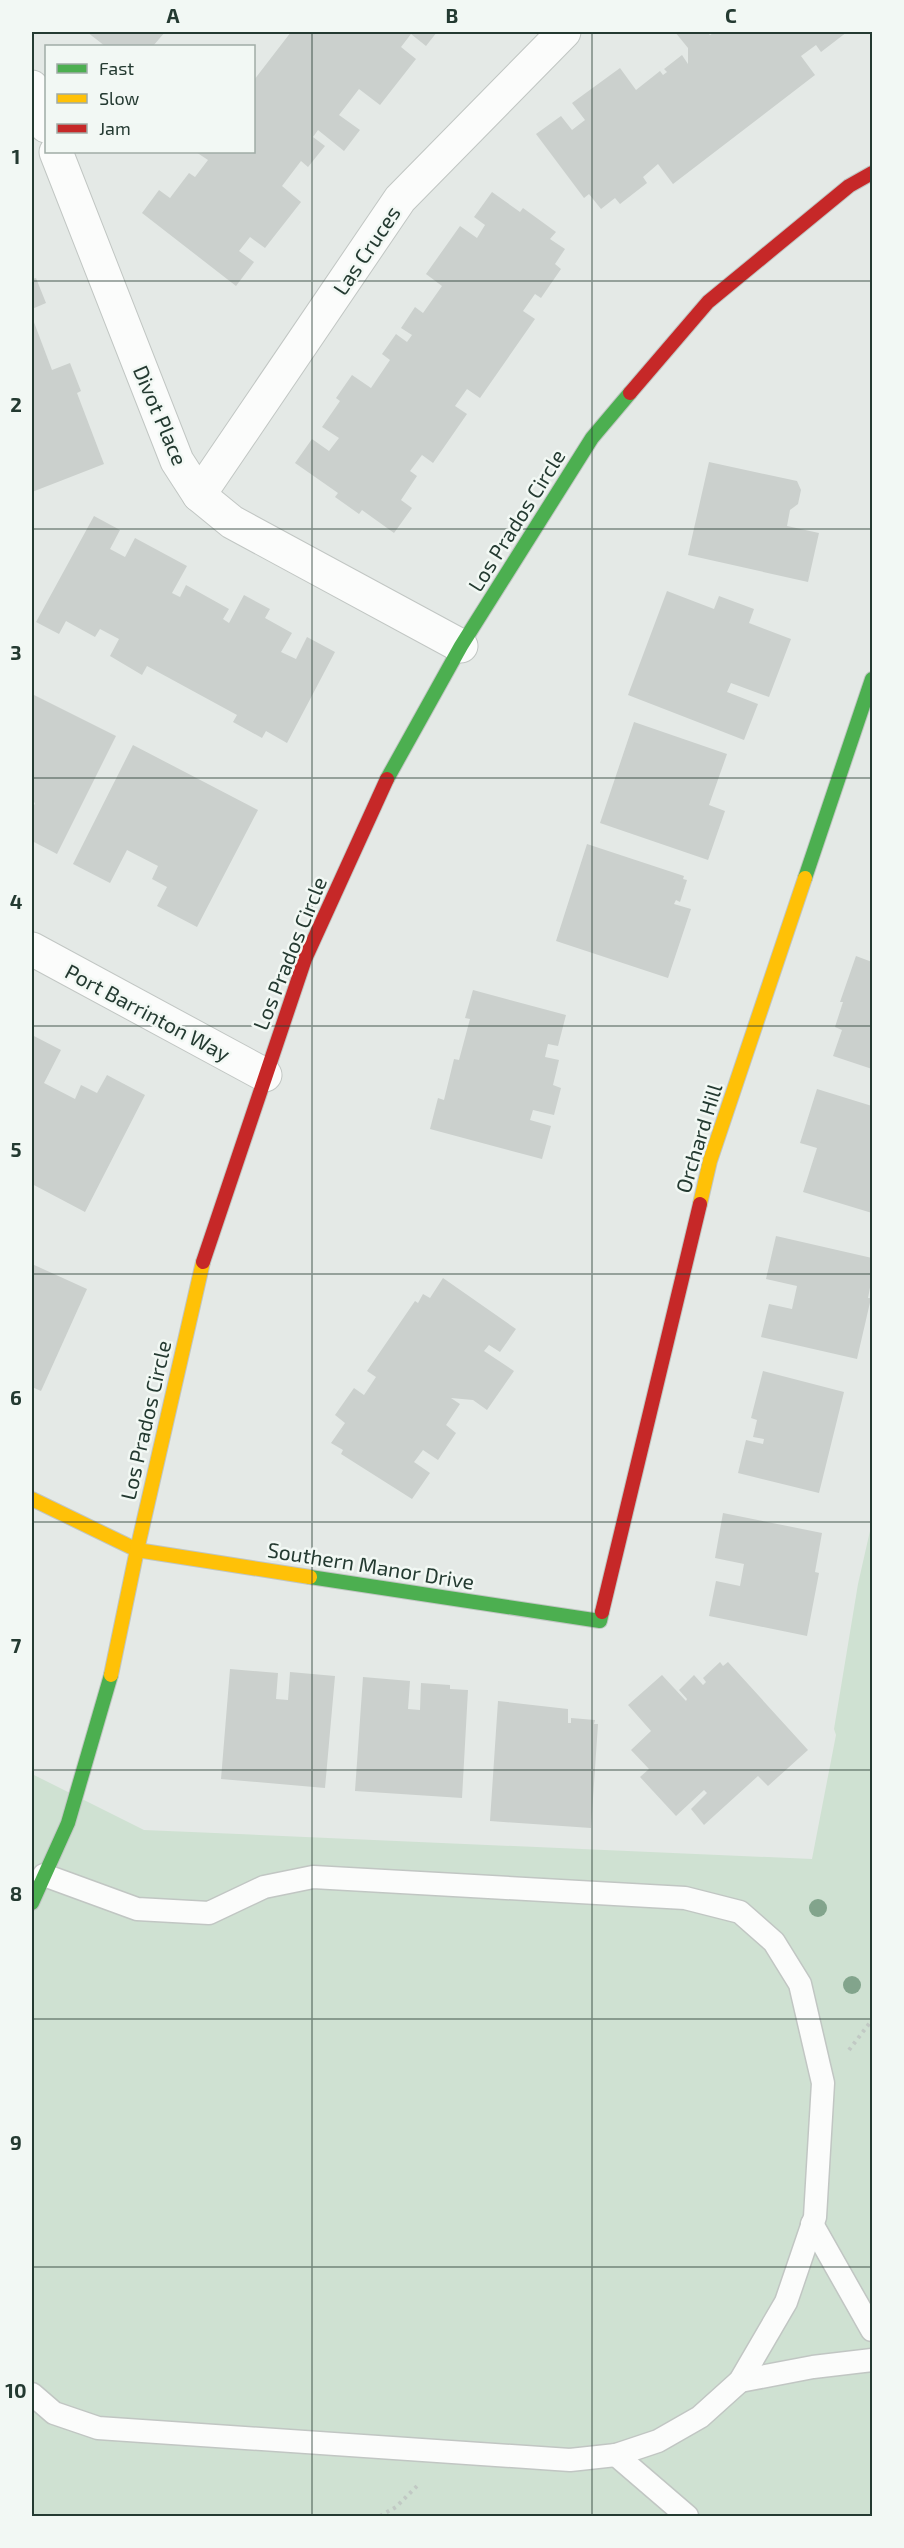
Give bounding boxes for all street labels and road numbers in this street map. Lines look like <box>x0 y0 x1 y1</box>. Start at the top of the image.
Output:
street label: Las Cruces <box>327 201 405 299</box>
street label: Divot Place <box>129 361 193 469</box>
street label: Los Prados Circle <box>462 444 570 596</box>
street label: Los Prados Circle <box>247 873 331 1033</box>
street label: Port Barrinton Way <box>61 958 235 1066</box>
street label: Orchard Hill <box>670 1080 727 1196</box>
street label: Los Prados Circle <box>115 1338 175 1502</box>
street label: Southern Manor Drive <box>266 1536 476 1594</box>

